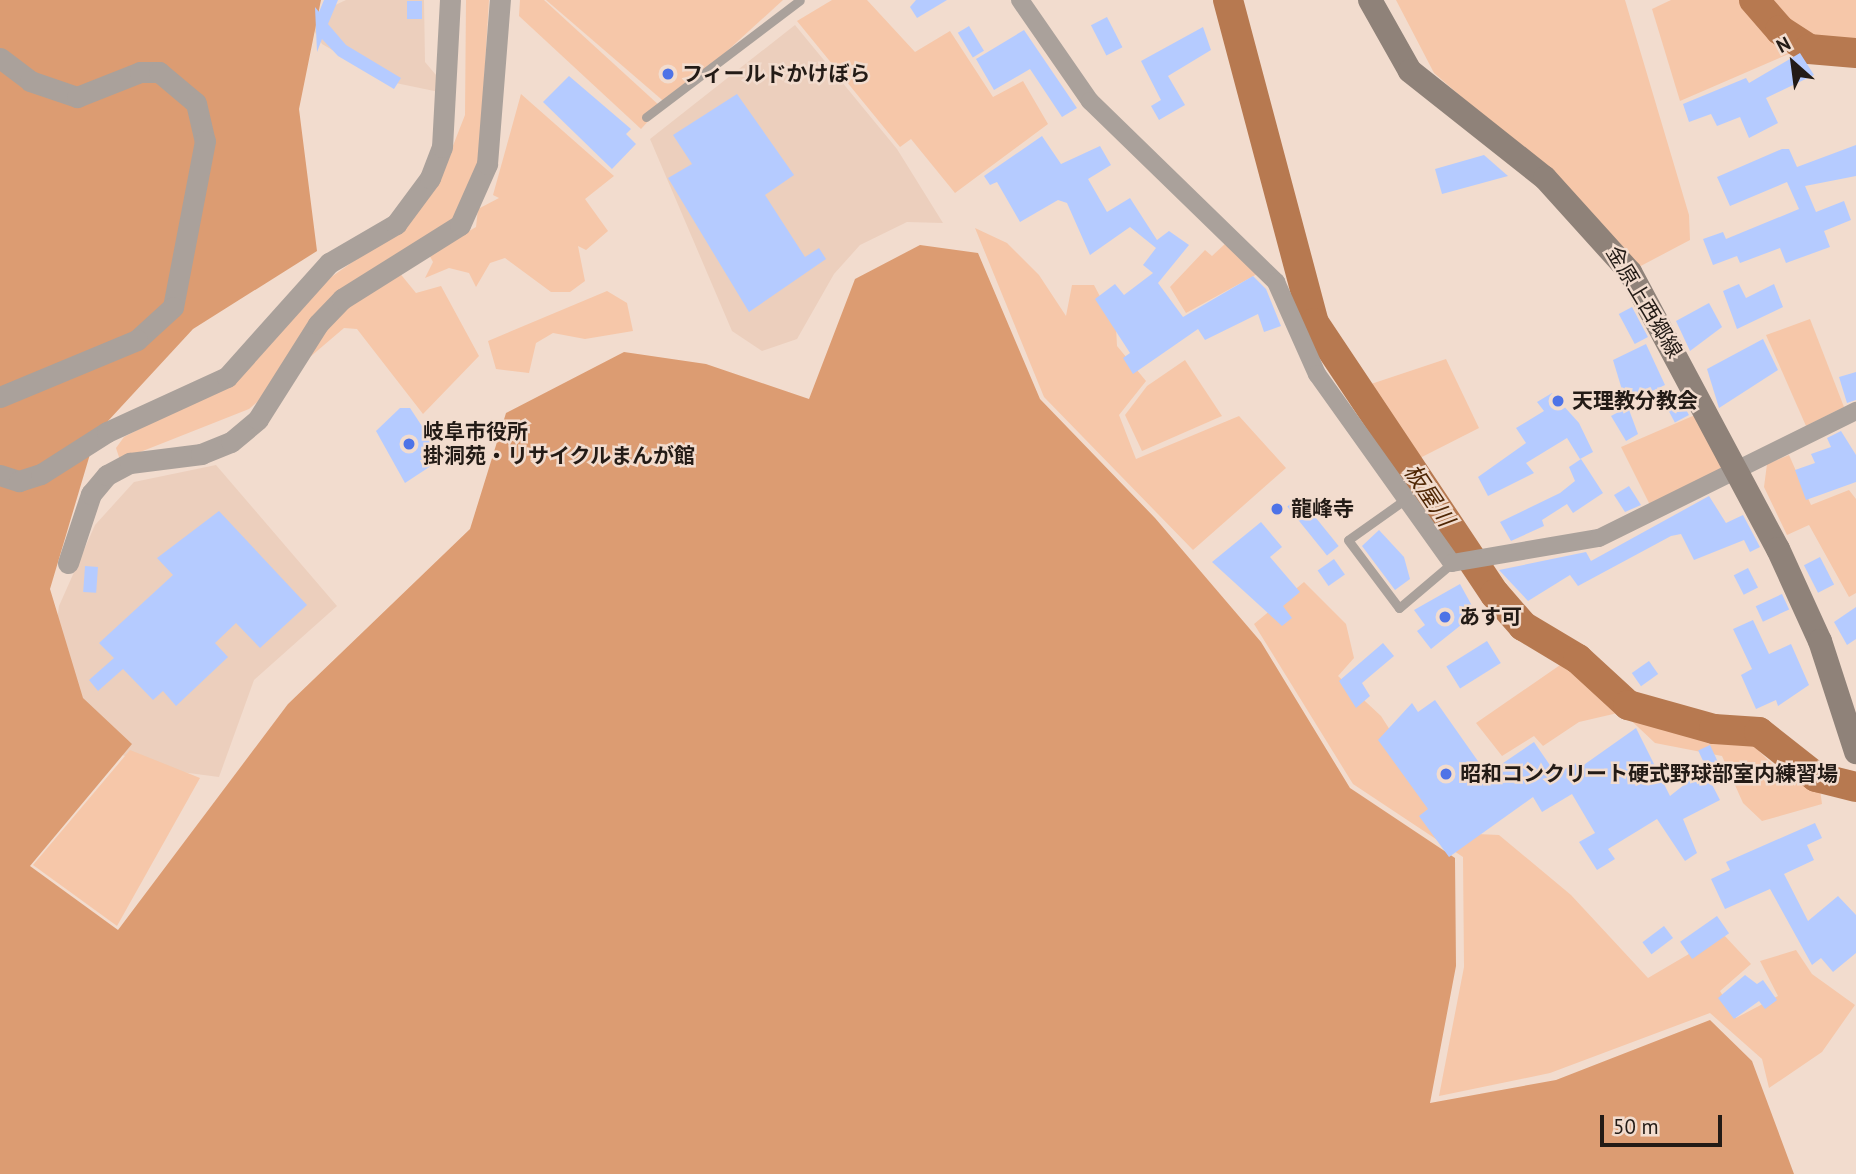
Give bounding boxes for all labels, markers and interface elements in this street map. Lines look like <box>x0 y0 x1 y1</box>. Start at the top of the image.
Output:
north arrow <box>1758 28 1828 98</box>
text: N <box>1772 31 1794 58</box>
place label: フィールドかけぼら <box>682 61 871 87</box>
marker: フィールドかけぼら <box>660 66 676 82</box>
street label: 金原上西郷線 <box>1601 242 1687 362</box>
place label: 天理教分教会 <box>1572 388 1698 414</box>
marker: 天理教分教会 <box>1550 393 1566 409</box>
place label: 岐阜市役所 掛洞苑・リサイクルまんが館 <box>423 419 696 469</box>
marker: 岐阜市役所 掛洞苑・リサイクルまんが館 <box>401 436 417 452</box>
water label: 板屋川 <box>1398 459 1460 531</box>
place label: 龍峰寺 <box>1291 496 1354 522</box>
marker: 龍峰寺 <box>1269 501 1285 517</box>
place label: あす可 <box>1459 604 1522 630</box>
marker: あす可 <box>1437 609 1453 625</box>
place label: 昭和コンクリート硬式野球部室内練習場 <box>1460 761 1838 787</box>
marker: 昭和コンクリート硬式野球部室内練習場 <box>1438 766 1454 782</box>
scale bar <box>1604 1100 1727 1144</box>
text: 50 m <box>1613 1113 1659 1140</box>

